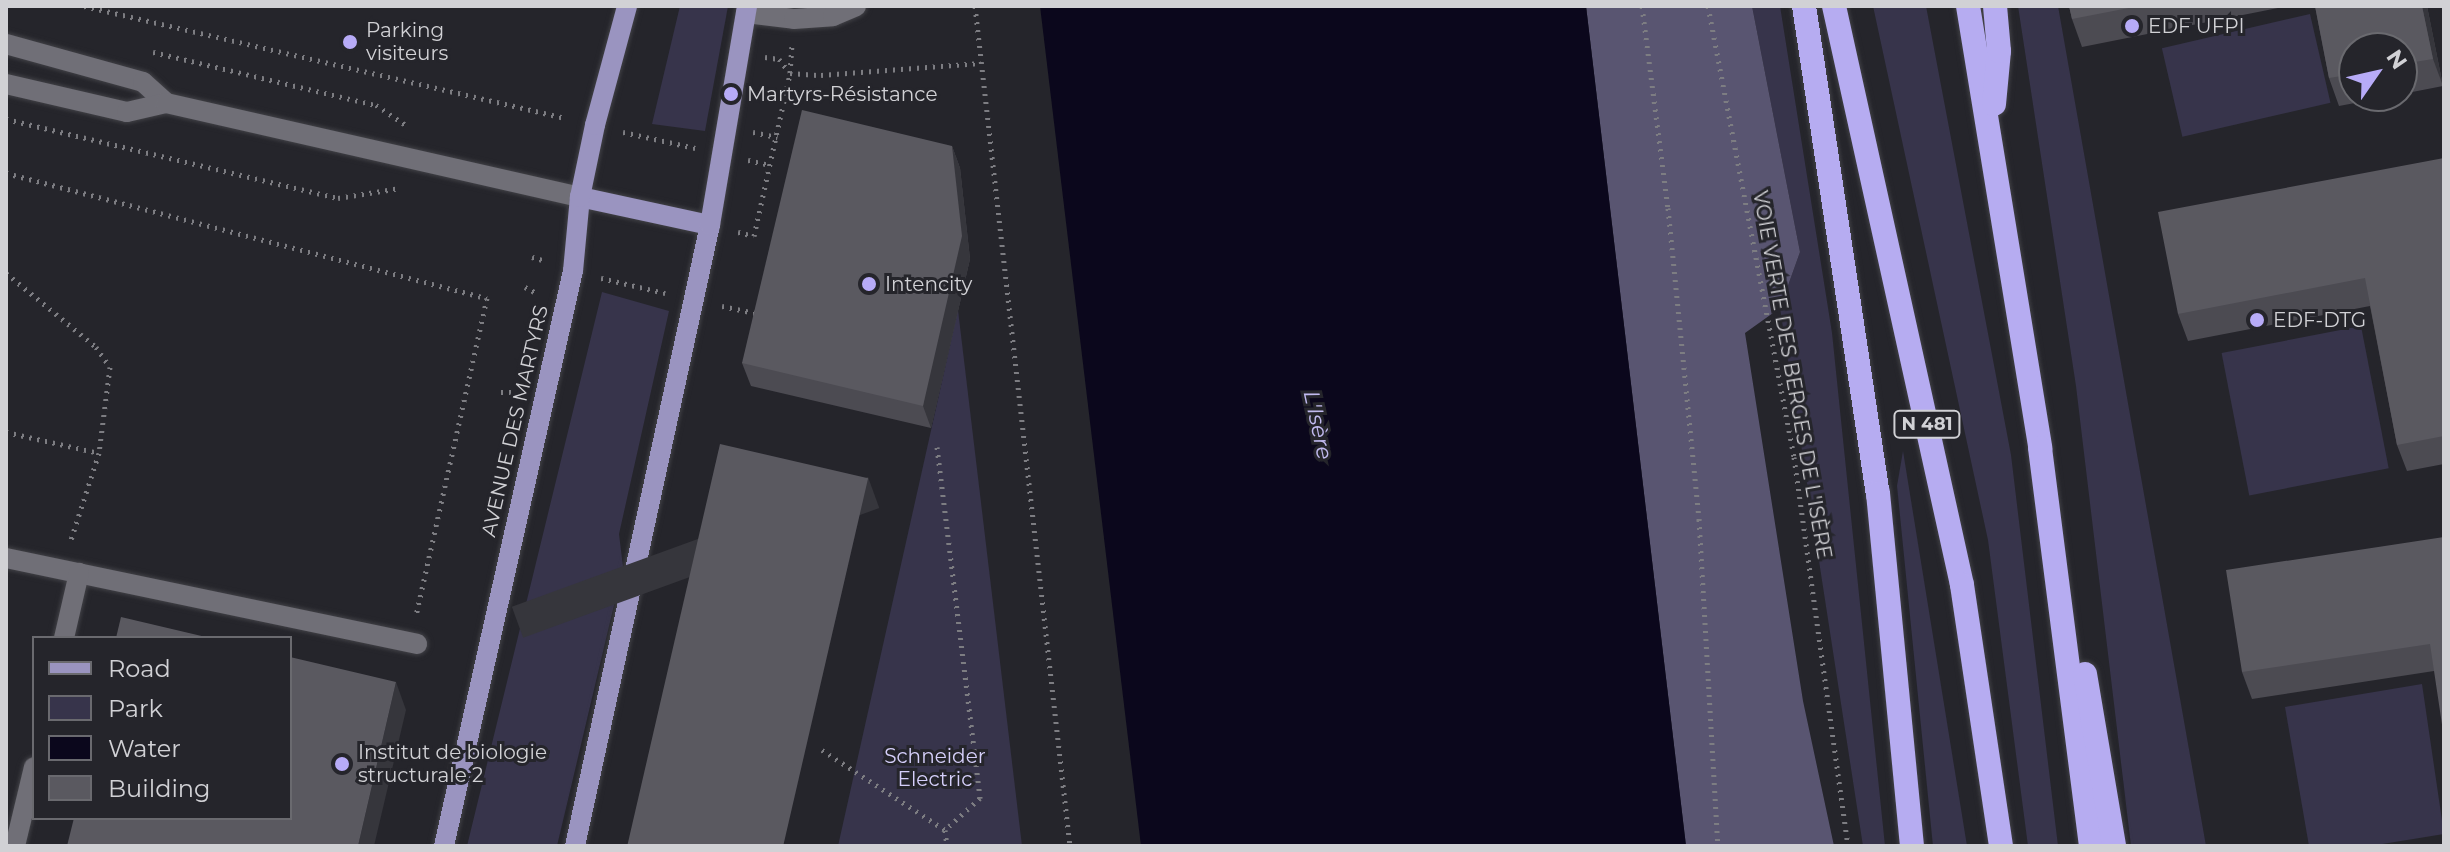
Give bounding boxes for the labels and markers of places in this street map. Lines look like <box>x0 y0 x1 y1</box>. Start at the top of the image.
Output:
place label: EDF UFPI <box>2148 14 2244 38</box>
marker: EDF UFPI <box>2123 17 2141 35</box>
place label: Parking visiteurs <box>366 18 448 65</box>
marker: Parking visiteurs <box>341 33 359 51</box>
place label: Martyrs-Résistance <box>747 82 937 106</box>
marker: Martyrs-Résistance <box>722 85 740 103</box>
place label: Intencity <box>885 272 972 296</box>
marker: Intencity <box>860 275 878 293</box>
place label: EDF-DTG <box>2273 308 2366 332</box>
marker: EDF-DTG <box>2248 311 2266 329</box>
place label: Institut de biologie structurale 2 <box>358 740 547 787</box>
marker: Institut de biologie structurale 2 <box>333 755 351 773</box>

